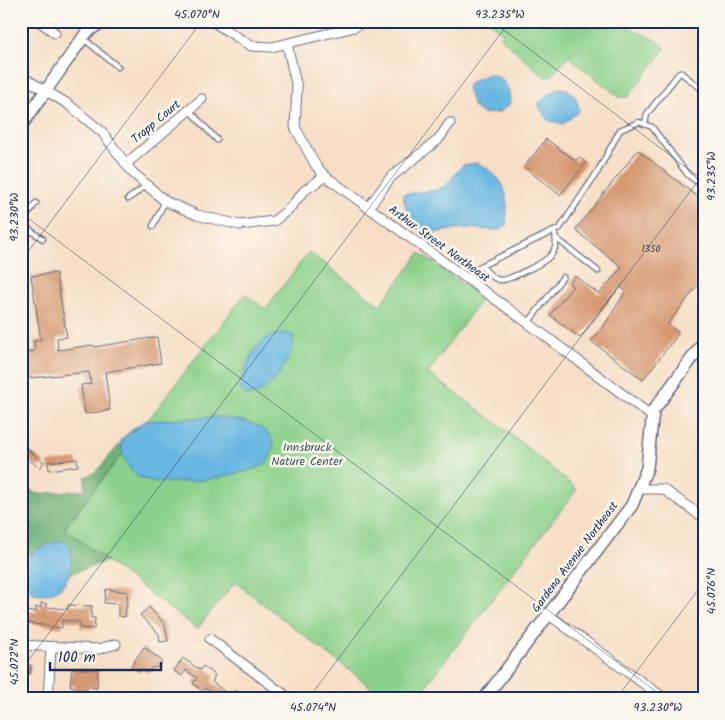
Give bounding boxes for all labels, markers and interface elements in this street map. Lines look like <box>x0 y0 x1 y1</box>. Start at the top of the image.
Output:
text: 45.070°N <box>174 5 220 24</box>
text: 93.235°W <box>475 5 525 24</box>
street label: Trapp Court <box>127 95 185 148</box>
text: 93.235°W <box>702 151 721 201</box>
text: 93.230°W <box>5 193 24 241</box>
street label: Arthur Street Northeast <box>384 201 494 288</box>
house number: 1350 <box>641 241 661 257</box>
park label: Innsbruck Nature Center <box>271 438 344 471</box>
street label: Gardena Avenue Northeast <box>527 497 623 617</box>
text: 45.076°N <box>702 568 721 614</box>
text: 45.072°N <box>5 639 24 685</box>
scale bar <box>50 640 161 672</box>
text: 100 m <box>58 646 96 670</box>
text: 45.074°N <box>290 698 336 717</box>
text: 93.230°W <box>634 698 682 717</box>

